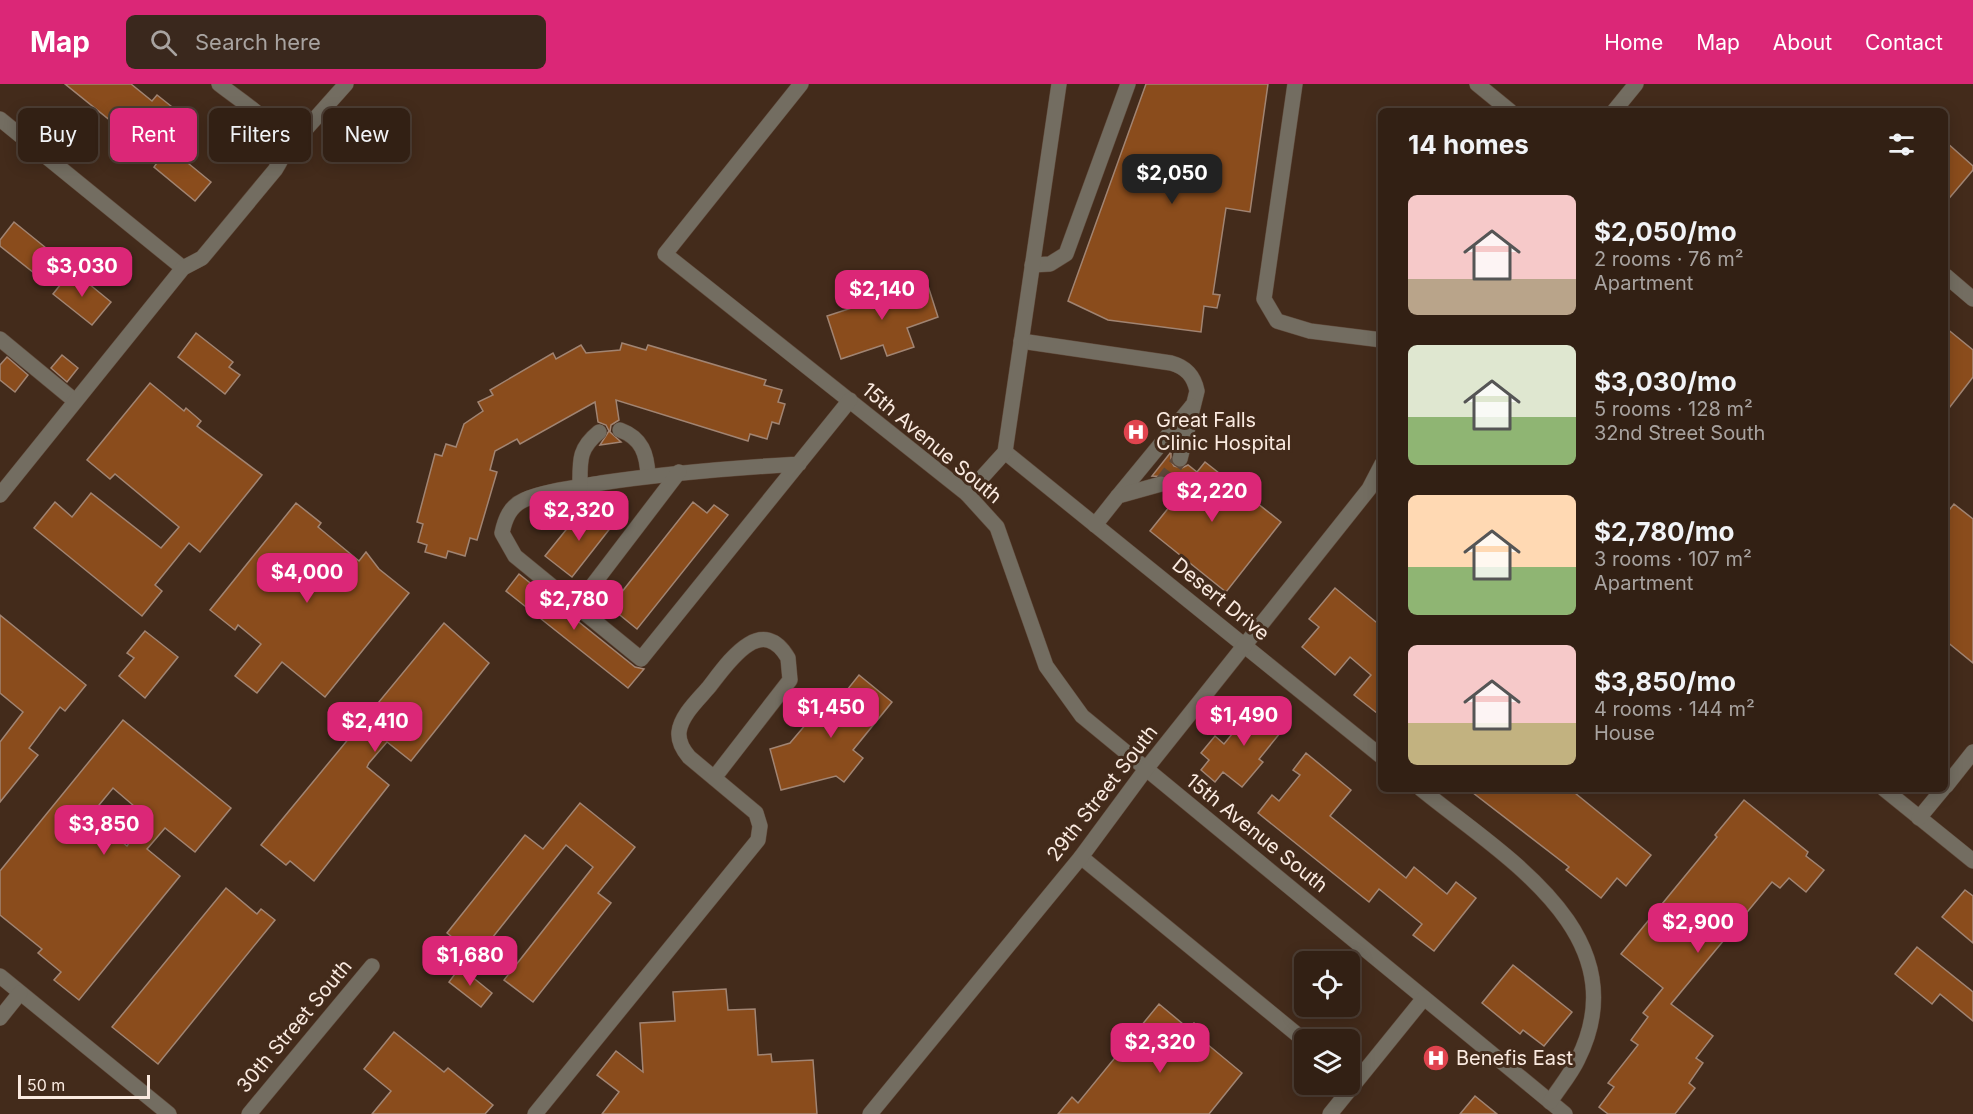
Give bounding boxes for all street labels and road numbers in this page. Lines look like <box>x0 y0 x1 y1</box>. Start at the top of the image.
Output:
street label: 15th Avenue South <box>857 378 1007 508</box>
street label: Desert Drive <box>1168 553 1274 645</box>
street label: 29th Street South <box>1041 720 1163 866</box>
street label: 15th Avenue South <box>1181 769 1333 897</box>
street label: 30th Street South <box>231 955 357 1097</box>

